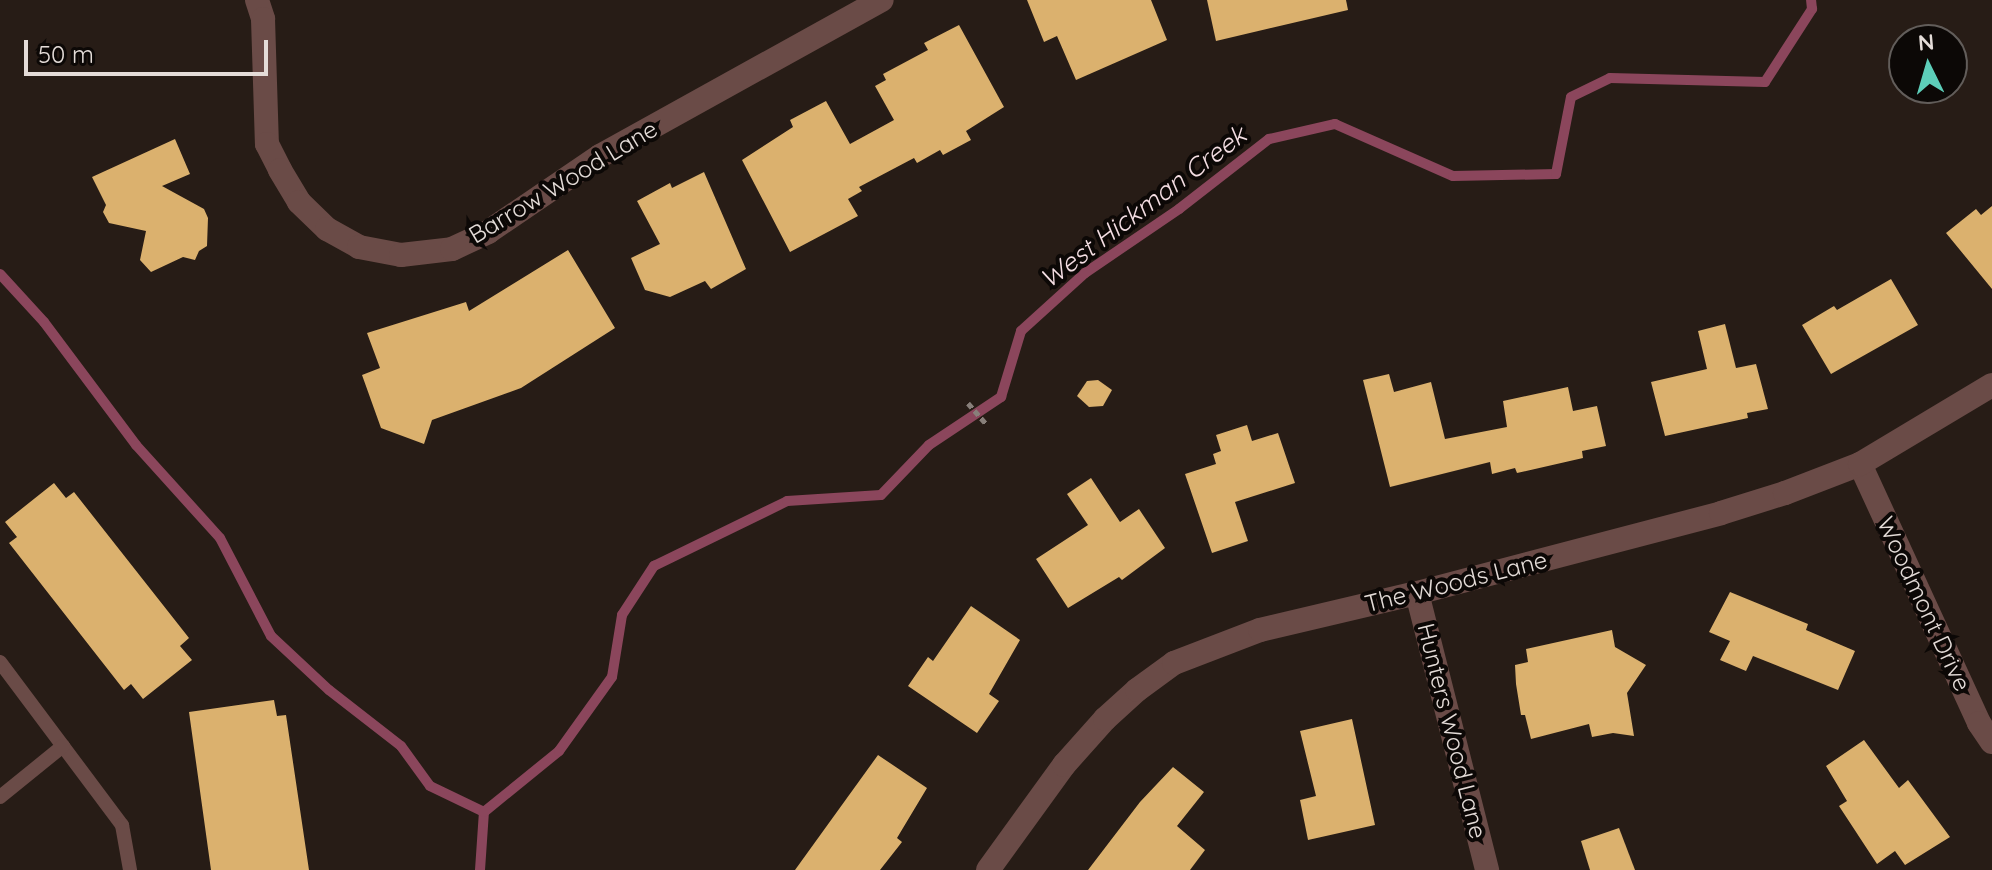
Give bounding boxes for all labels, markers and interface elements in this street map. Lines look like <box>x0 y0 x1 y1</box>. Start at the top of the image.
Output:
scale bar <box>28 24 272 74</box>
north arrow <box>1888 24 1968 104</box>
text: N <box>1917 27 1935 57</box>
text: 50 m <box>38 39 94 69</box>
street label: Barrow Wood Lane <box>463 114 663 250</box>
water label: West Hickman Creek <box>1034 119 1252 295</box>
street label: Woodmont Drive <box>1871 512 1977 696</box>
street label: The Woods Lane <box>1362 545 1550 619</box>
street label: Hunters Wood Lane <box>1411 620 1493 842</box>

